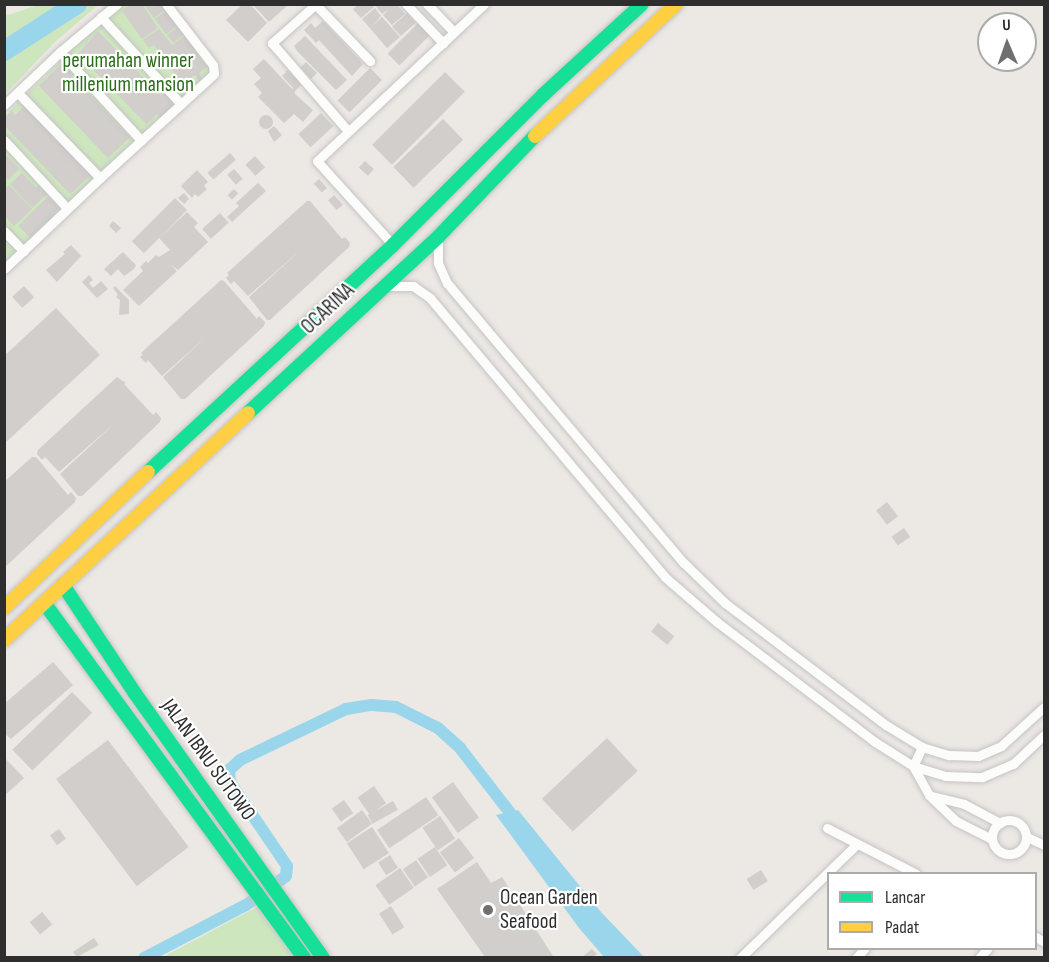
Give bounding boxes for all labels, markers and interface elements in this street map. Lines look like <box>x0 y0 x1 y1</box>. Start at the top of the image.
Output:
north arrow <box>977 12 1037 72</box>
text: U <box>1002 16 1011 35</box>
park label: perumahan winner millenium mansion <box>62 48 194 98</box>
street label: OCARINA <box>296 278 360 340</box>
street label: JALAN IBNU SUTOWO <box>155 694 261 826</box>
legend <box>827 872 1037 950</box>
place label: Ocean Garden Seafood <box>500 885 598 935</box>
text: Lancar <box>885 887 925 908</box>
marker: Ocean Garden Seafood <box>481 903 495 917</box>
text: Padat <box>885 917 919 938</box>

